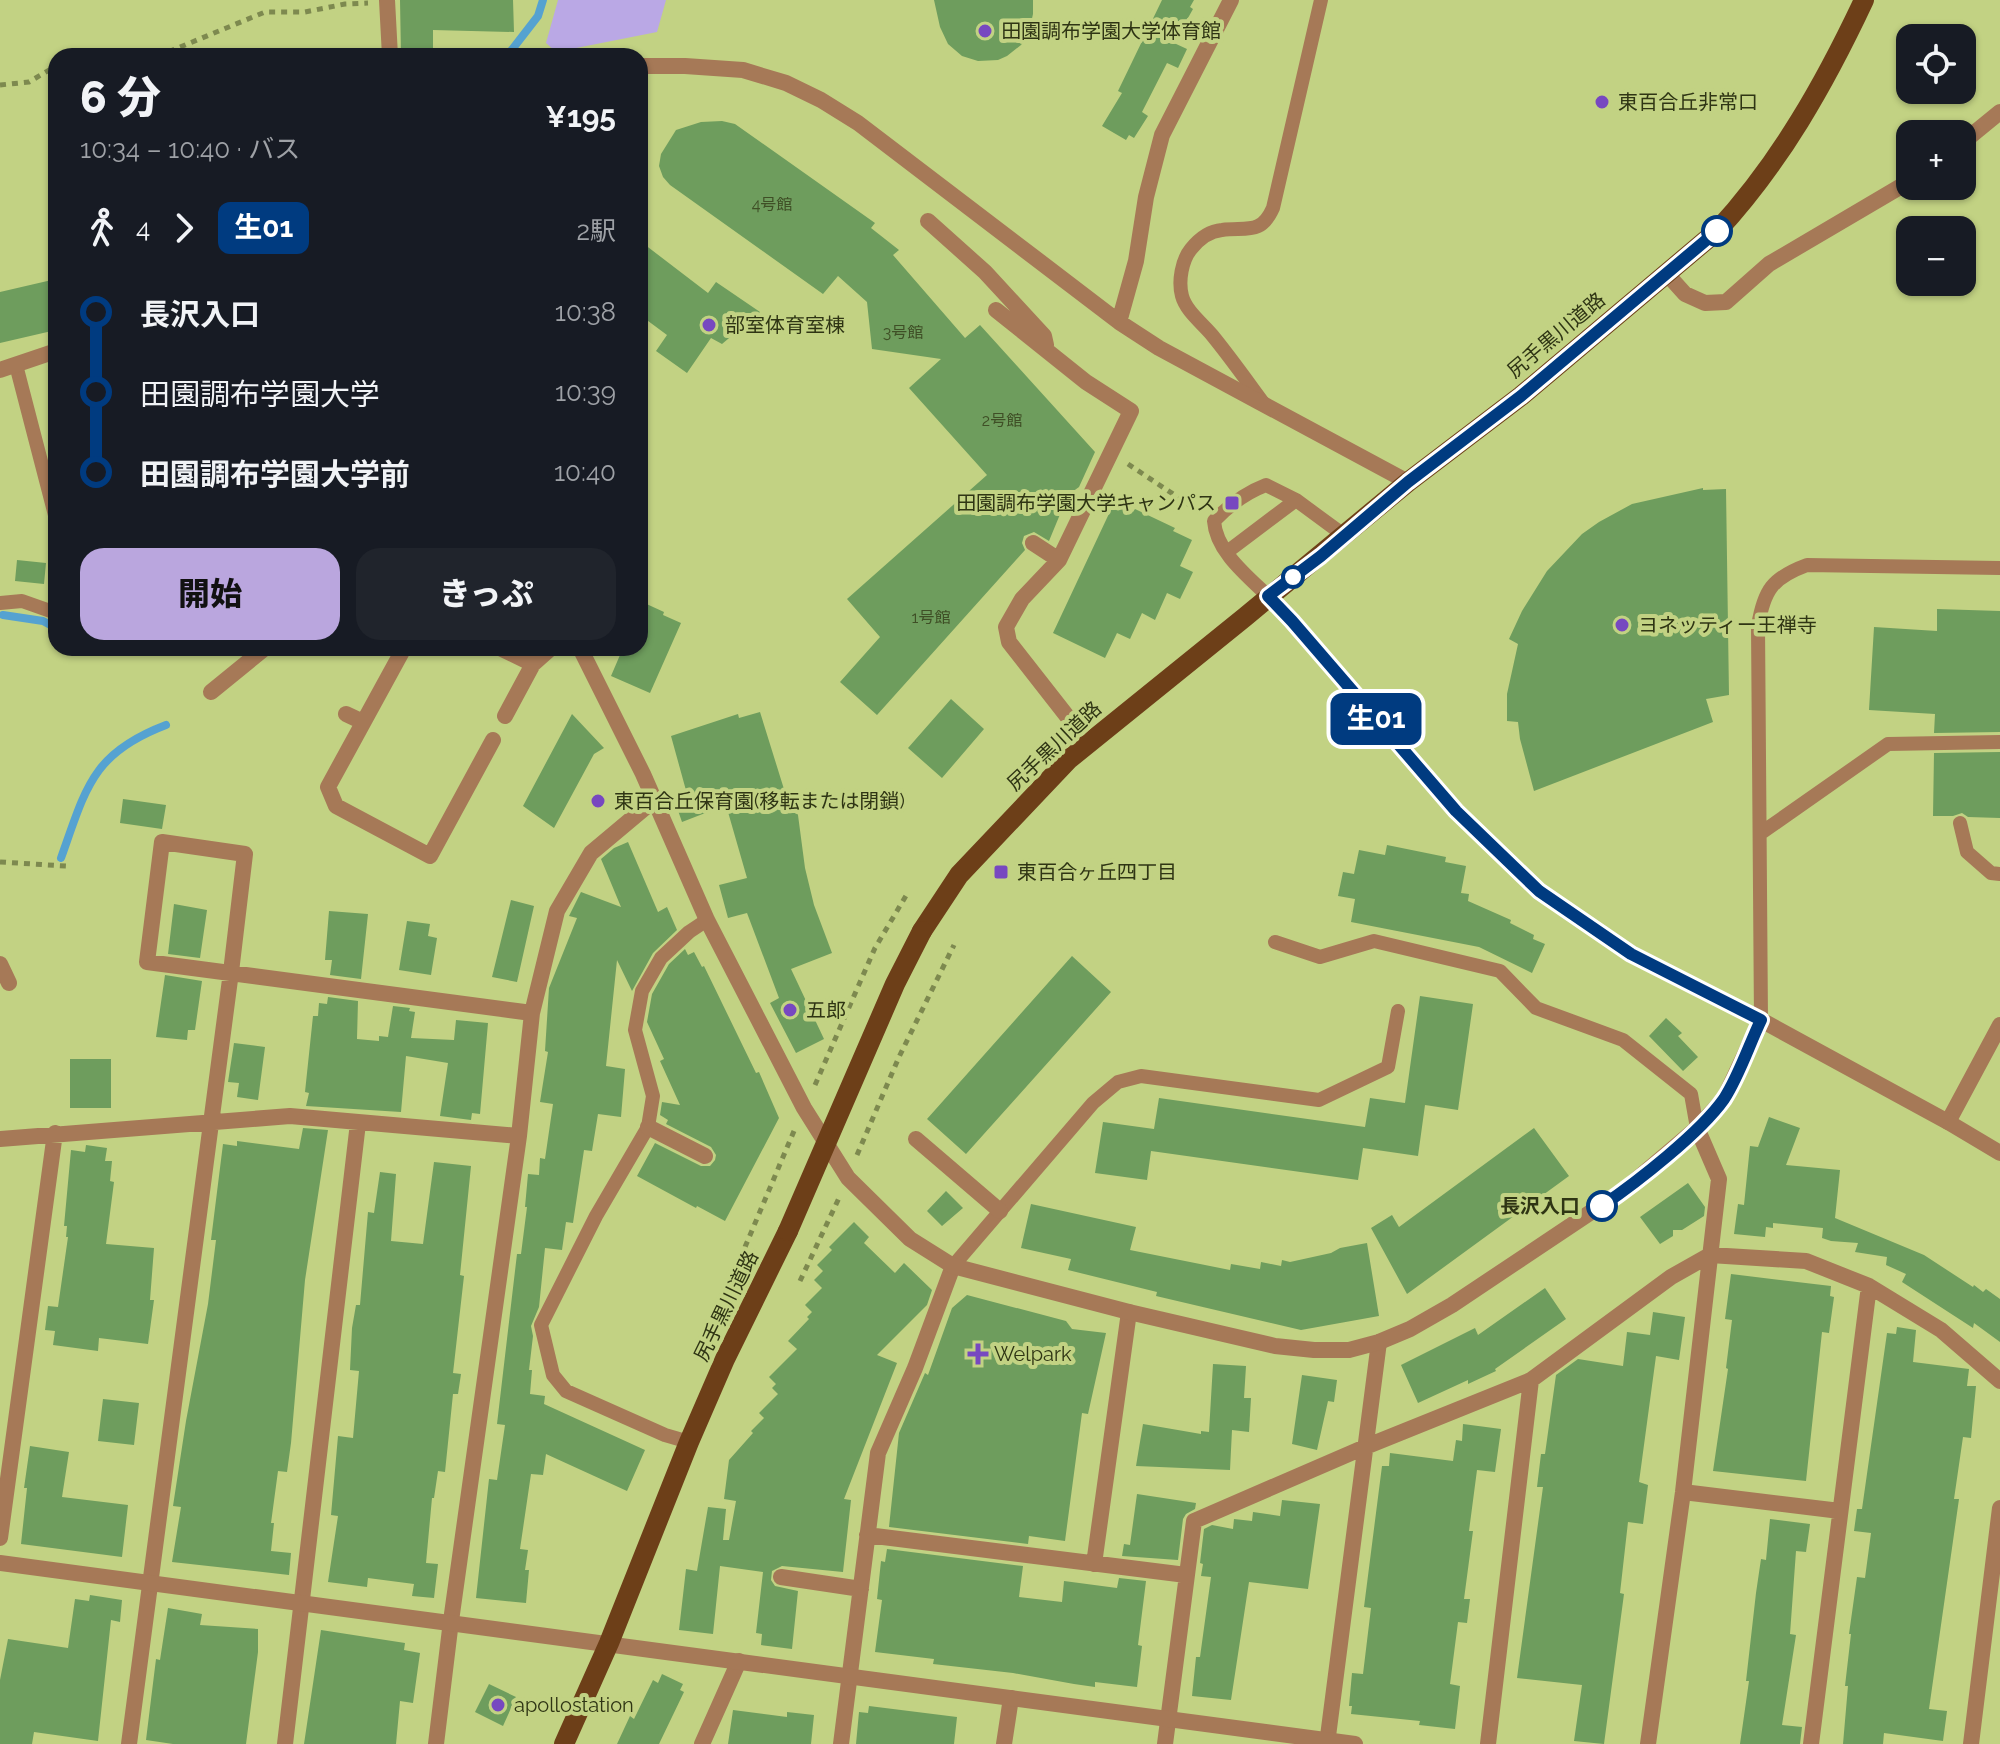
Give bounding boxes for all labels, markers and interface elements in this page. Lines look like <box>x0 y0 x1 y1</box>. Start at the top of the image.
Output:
place label: 田園調布学園大学体育館 <box>1001 19 1221 43</box>
marker: 田園調布学園大学体育館 <box>976 22 994 40</box>
map controls <box>1896 24 1976 296</box>
button: locate <box>1896 24 1976 104</box>
text: 6 分 <box>80 72 161 123</box>
place label: 東百合丘非常口 <box>1618 90 1758 114</box>
marker: 東百合丘非常口 <box>1593 93 1611 111</box>
text: ¥195 <box>546 99 616 134</box>
button: + <box>1896 120 1976 200</box>
text: 10:34 – 10:40 · バス <box>80 134 300 164</box>
house number: 4号館 <box>752 195 792 214</box>
icon: walk <box>80 206 124 250</box>
icon: forward <box>162 206 206 250</box>
text: 生01 <box>234 211 293 244</box>
text: 4 <box>136 213 150 243</box>
text: 2駅 <box>576 216 616 246</box>
unlabelled marker <box>1702 216 1732 246</box>
button: − <box>1896 216 1976 296</box>
street label: 尻手黒川道路 <box>1502 287 1610 383</box>
text: 長沢入口 <box>140 297 260 332</box>
text: 10:38 <box>555 297 616 327</box>
place label: 部室体育室棟 <box>725 313 845 337</box>
marker: 部室体育室棟 <box>700 316 718 334</box>
house number: 3号館 <box>883 323 923 342</box>
text: 田園調布学園大学 <box>140 377 380 412</box>
text: 10:39 <box>555 377 616 407</box>
house number: 2号館 <box>982 411 1022 430</box>
text: 田園調布学園大学前 <box>140 457 410 492</box>
text: 10:40 <box>554 457 616 487</box>
place label: 田園調布学園大学キャンパス <box>956 491 1216 515</box>
marker: 田園調布学園大学キャンパス <box>1223 494 1241 512</box>
button: 開始 <box>80 548 340 640</box>
button: きっぷ <box>356 548 616 640</box>
unlabelled marker <box>1282 566 1304 588</box>
house number: 1号館 <box>912 608 950 627</box>
place label: ヨネッティー王禅寺 <box>1638 613 1817 637</box>
marker: ヨネッティー王禅寺 <box>1613 616 1631 634</box>
line badge: 生01 <box>1330 693 1422 745</box>
street label: 尻手黒川道路 <box>1002 696 1106 796</box>
text: 生01 <box>1346 702 1406 735</box>
place label: 東百合丘保育園(移転または閉鎖) <box>614 789 905 813</box>
marker: 東百合丘保育園(移転または閉鎖) <box>589 792 607 810</box>
place label: 東百合ヶ丘四丁目 <box>1017 860 1177 884</box>
marker: 東百合ヶ丘四丁目 <box>992 863 1010 881</box>
place label: 五郎 <box>806 998 846 1022</box>
marker: 五郎 <box>781 1001 799 1019</box>
marker: 長沢入口 <box>1587 1191 1617 1221</box>
place label: 長沢入口 <box>1500 1194 1580 1218</box>
street label: 尻手黒川道路 <box>689 1247 763 1365</box>
place label: Welpark <box>994 1342 1072 1366</box>
marker: Welpark <box>969 1345 987 1363</box>
place label: apollostation <box>514 1693 634 1717</box>
marker: apollostation <box>489 1696 507 1714</box>

